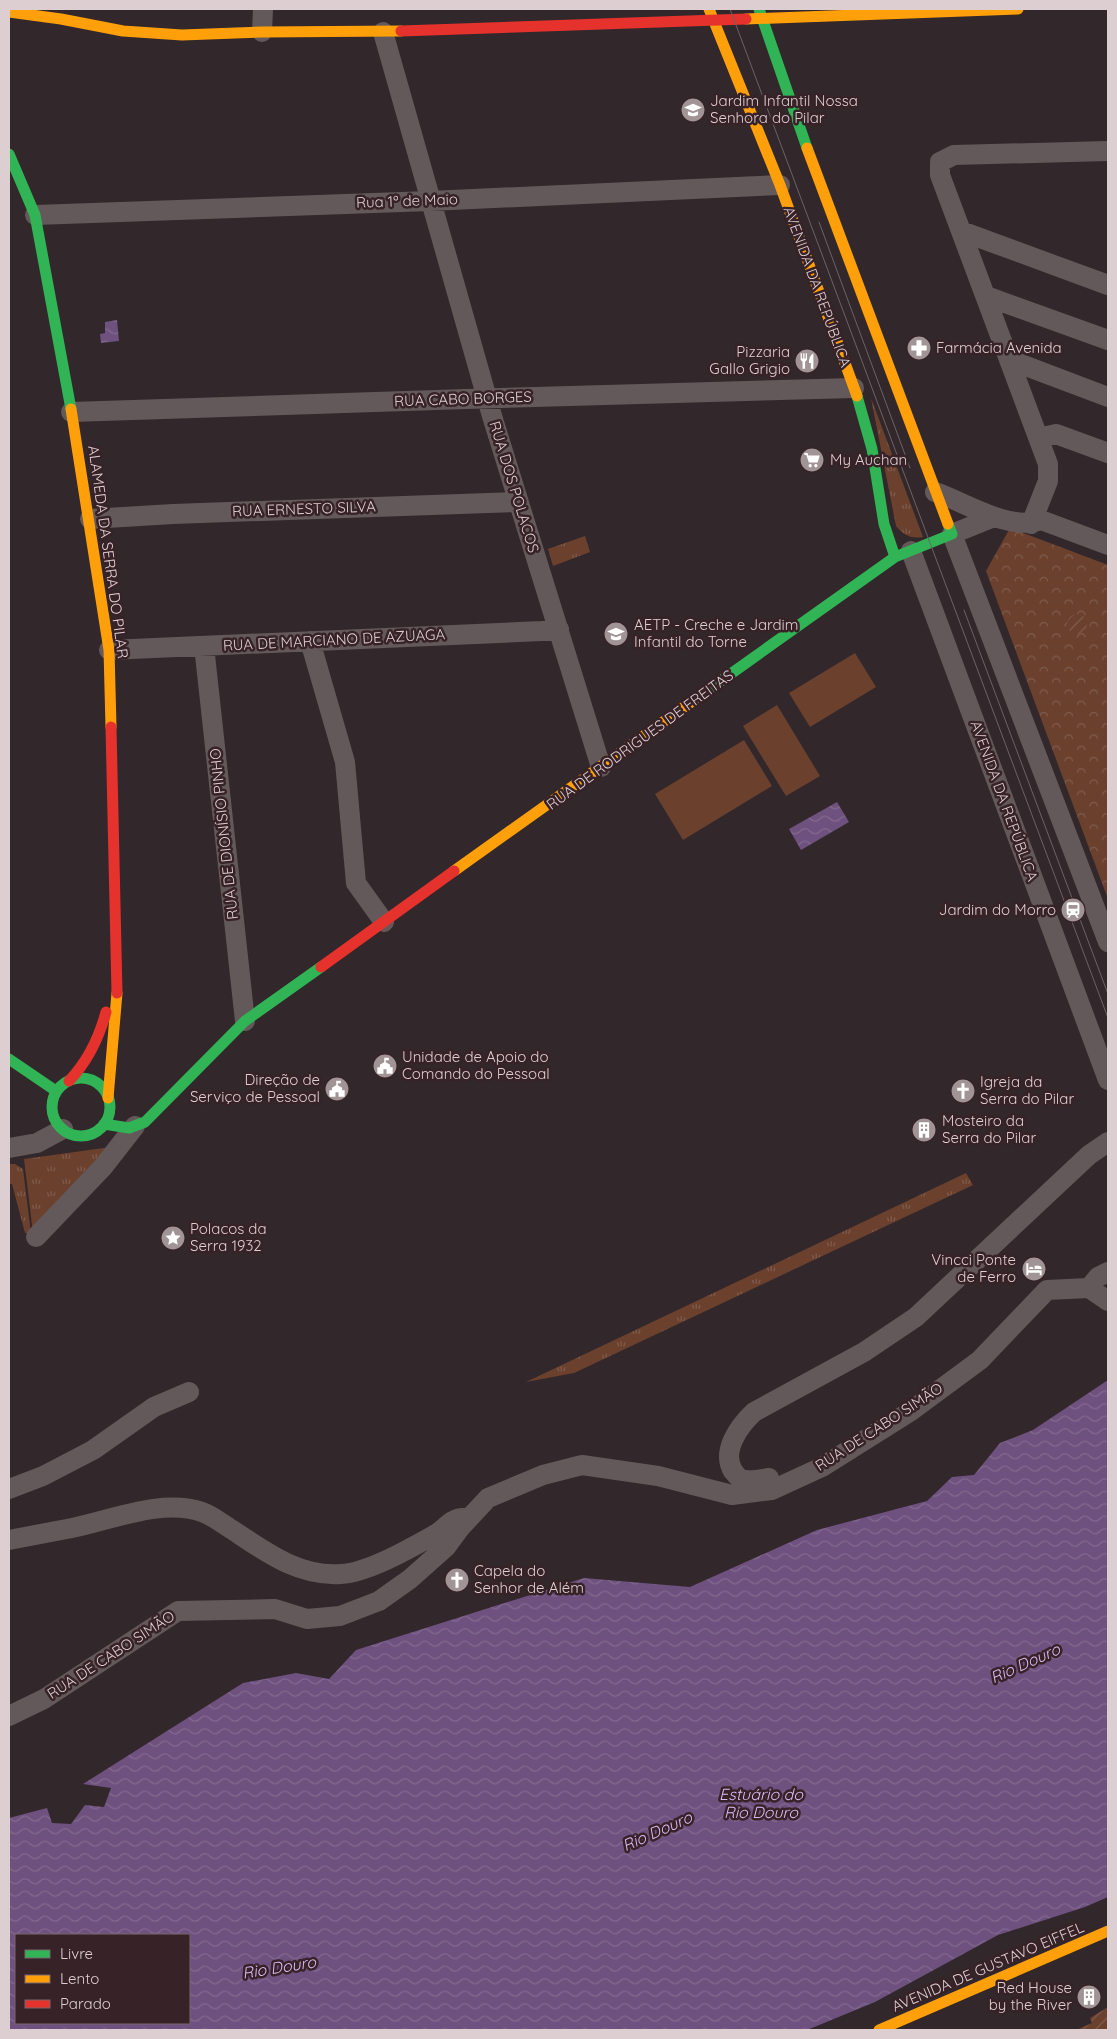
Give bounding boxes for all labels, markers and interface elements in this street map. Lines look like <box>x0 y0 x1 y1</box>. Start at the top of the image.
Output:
place label: Jardim Infantil Nossa Senhora do Pilar <box>710 91 858 127</box>
school or university icon: Jardim Infantil Nossa Senhora do Pilar <box>680 97 706 123</box>
street label: Rua 1º de Maio <box>356 189 458 212</box>
street label: AVENIDA DA REPÚBLICA <box>780 204 856 370</box>
pharmacy icon: Farmácia Avenida <box>906 335 932 361</box>
place label: Farmácia Avenida <box>936 338 1062 357</box>
place label: Pizzaria Gallo Grigio <box>709 342 790 378</box>
restaurant icon: Pizzaria Gallo Grigio <box>794 348 820 374</box>
street label: RUA CABO BORGES <box>394 387 532 410</box>
street label: RUA DOS POLACOS <box>485 419 544 555</box>
street label: ALAMEDA DA SERRA DO PILAR <box>84 444 133 660</box>
supermarket icon: My Auchan <box>799 447 825 473</box>
place label: My Auchan <box>830 450 907 469</box>
street label: RUA ERNESTO SILVA <box>232 496 376 521</box>
place label: AETP - Creche e Jardim Infantil do Torne <box>634 615 799 651</box>
school or university icon: AETP - Creche e Jardim Infantil do Torne <box>603 621 629 647</box>
street label: RUA DE MARCIANO DE AZUAGA <box>222 624 446 655</box>
street label: RUA DE RODRIGUES DE FREITAS <box>542 665 737 814</box>
street label: AVENIDA DA REPÚBLICA <box>967 718 1043 884</box>
street label: RUA DE DIONÍSIO PINHO <box>205 747 242 921</box>
station icon: Jardim do Morro <box>1060 897 1086 923</box>
place label: Jardim do Morro <box>939 900 1056 919</box>
place label: Unidade de Apoio do Comando do Pessoal <box>402 1047 550 1083</box>
public building icon: Unidade de Apoio do Comando do Pessoal <box>372 1053 398 1079</box>
place label: Direção de Serviço de Pessoal <box>190 1070 320 1106</box>
place label: Igreja da Serra do Pilar <box>980 1072 1074 1108</box>
public building icon: Direção de Serviço de Pessoal <box>324 1076 350 1102</box>
church icon: Igreja da Serra do Pilar <box>950 1078 976 1104</box>
place label: Mosteiro da Serra do Pilar <box>942 1111 1036 1147</box>
building icon: Mosteiro da Serra do Pilar <box>911 1117 937 1143</box>
place label: Polacos da Serra 1932 <box>190 1219 267 1255</box>
place icon: Polacos da Serra 1932 <box>160 1225 186 1251</box>
place label: Vincci Ponte de Ferro <box>931 1250 1016 1286</box>
hotel icon: Vincci Ponte de Ferro <box>1021 1256 1047 1282</box>
street label: RUA DE CABO SIMÃO <box>811 1378 946 1475</box>
place label: Capela do Senhor de Além <box>474 1561 584 1597</box>
church icon: Capela do Senhor de Além <box>444 1567 470 1593</box>
street label: RUA DE CABO SIMÃO <box>43 1606 178 1703</box>
water label: Rio Douro <box>987 1638 1064 1687</box>
water label: Estuário do Rio Douro <box>719 1784 804 1822</box>
water label: Rio Douro <box>619 1806 696 1855</box>
street label: AVENIDA DE GUSTAVO EIFFEL <box>889 1917 1087 2016</box>
legend <box>15 1934 190 2024</box>
text: Livre <box>60 1944 93 1963</box>
water label: Rio Douro <box>241 1951 318 1983</box>
text: Lento <box>60 1969 99 1988</box>
place label: Red House by the River <box>989 1978 1072 2014</box>
building icon: Red House by the River <box>1076 1984 1102 2010</box>
text: Parado <box>60 1994 111 2013</box>

